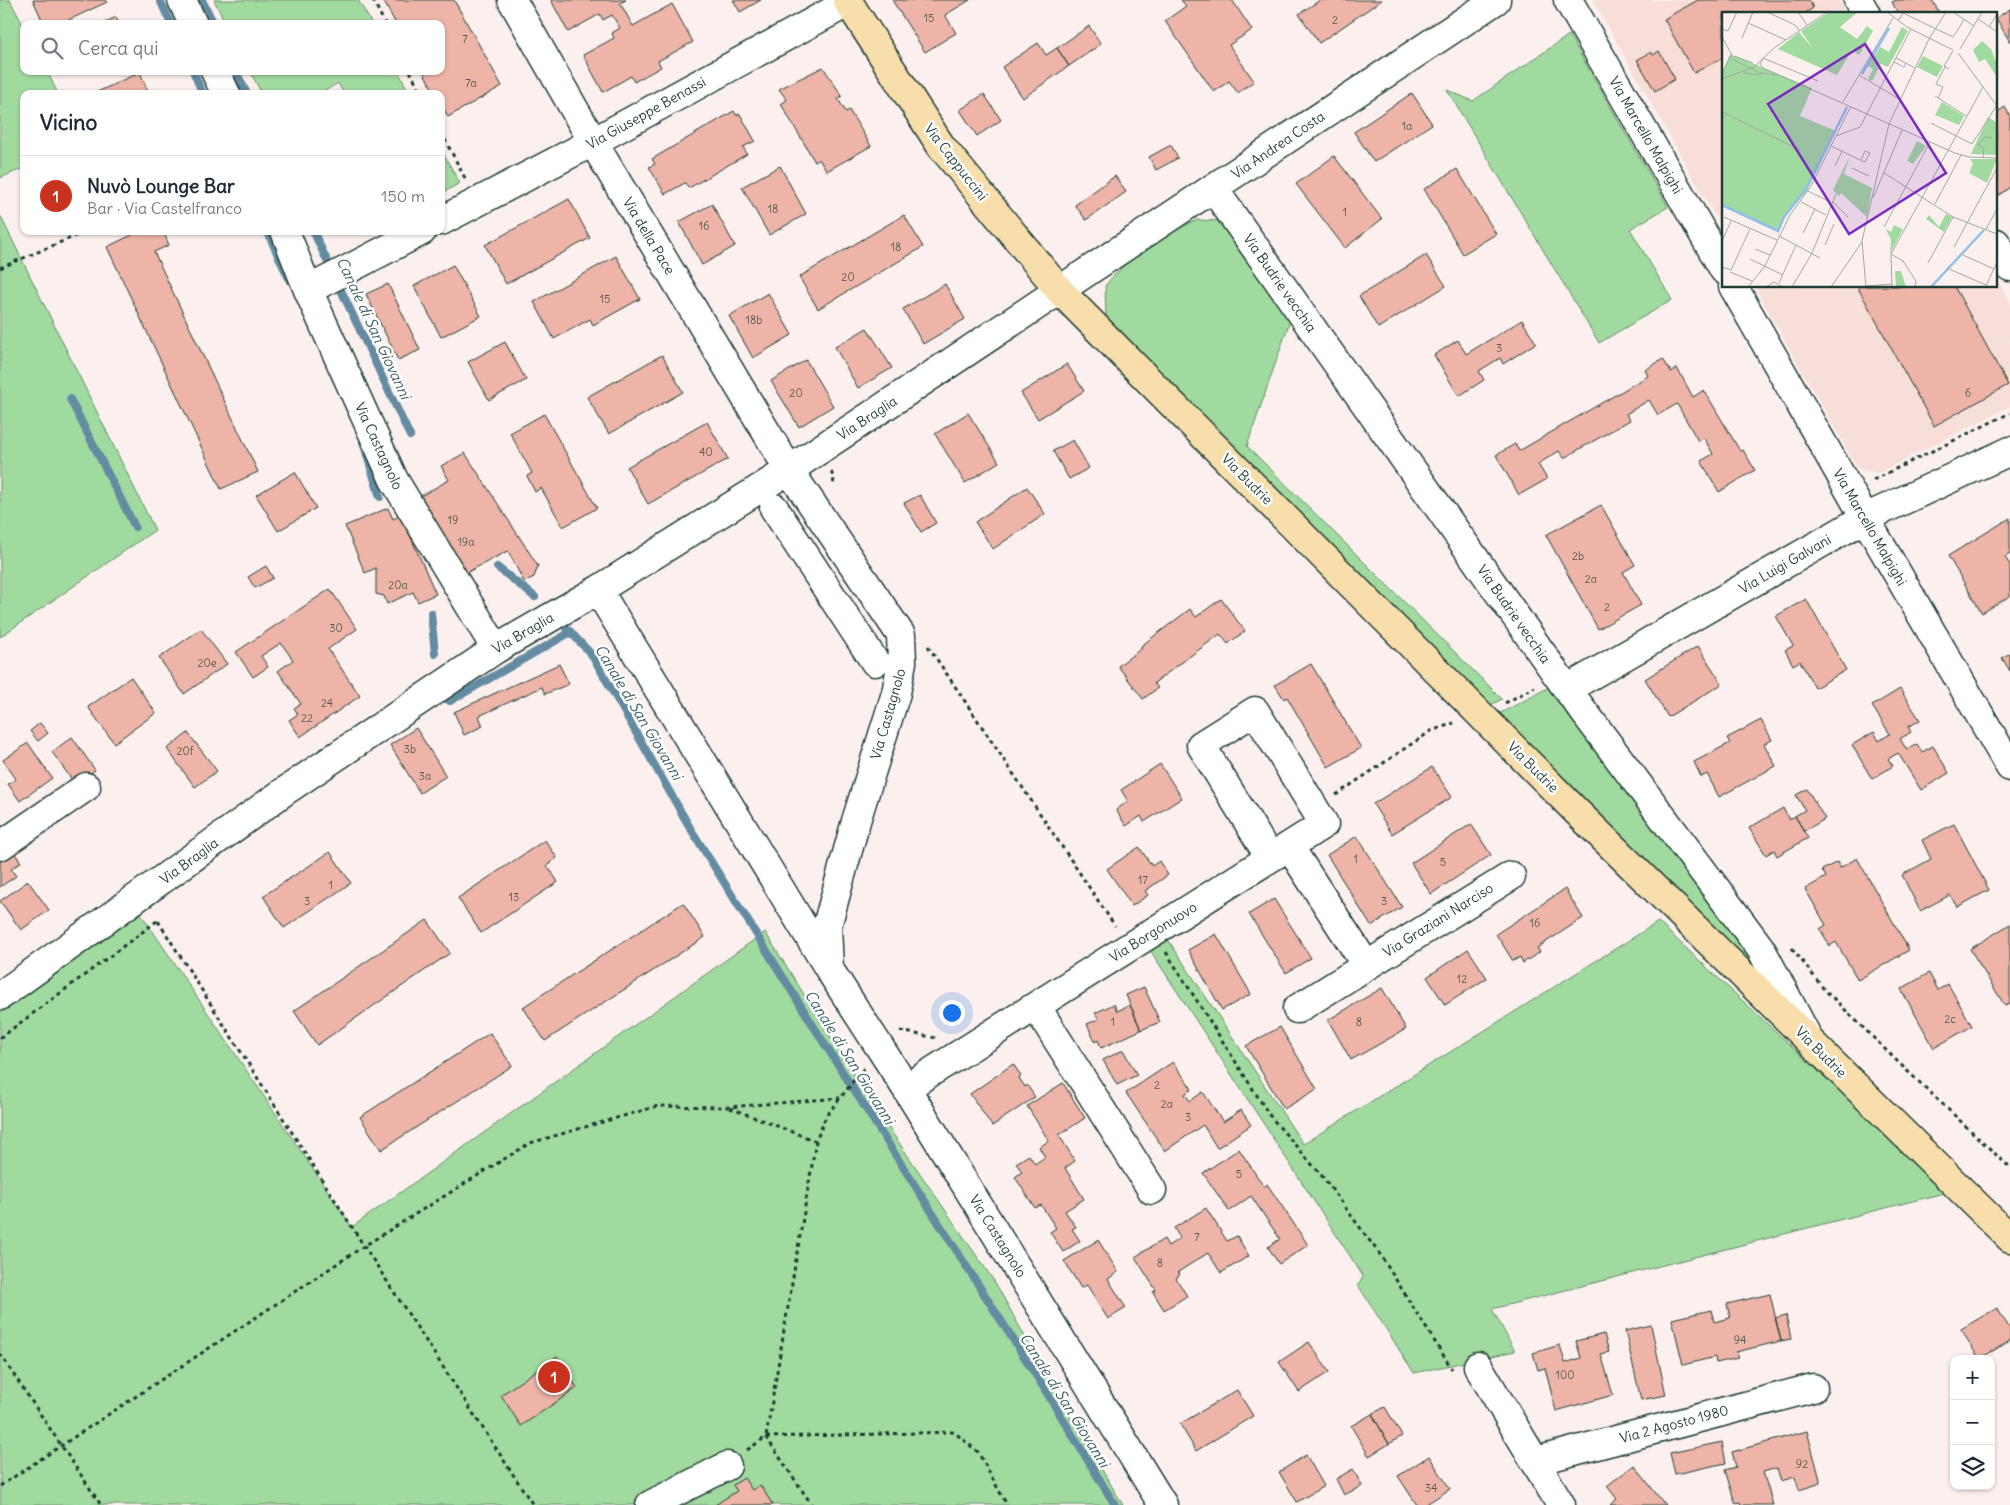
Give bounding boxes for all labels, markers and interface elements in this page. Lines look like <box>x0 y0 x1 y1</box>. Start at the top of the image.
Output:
house number: 15 <box>924 11 934 25</box>
inset map <box>1722 12 1998 288</box>
house number: 2 <box>1332 13 1338 27</box>
search box <box>20 20 445 75</box>
house number: 7 <box>462 32 468 46</box>
icon: search <box>38 34 66 62</box>
text: Cerca qui <box>78 36 159 60</box>
street label: Via Giuseppe Benassi <box>583 73 709 153</box>
street label: Via Marcello Malpighi <box>1605 73 1687 197</box>
house number: 7a <box>465 76 477 90</box>
street label: Via Andrea Costa <box>1228 107 1328 183</box>
text: Vicino <box>40 109 97 136</box>
house number: 1a <box>1402 119 1412 133</box>
street label: Via Cappuccini <box>920 120 992 204</box>
text: Nuvò Lounge Bar <box>87 174 235 198</box>
text: 1 <box>53 186 59 206</box>
text: 150 m <box>381 186 425 206</box>
street label: Via della Pace <box>619 194 679 278</box>
text: Bar · Via Castelfranco <box>87 198 242 218</box>
house number: 18 <box>768 202 778 216</box>
house number: 1 <box>1343 205 1347 219</box>
house number: 16 <box>699 219 709 233</box>
street label: Via Budrie vecchia <box>1239 230 1321 336</box>
house number: 18 <box>891 240 901 254</box>
water label: Canale di San Giovanni <box>333 254 416 404</box>
house number: 20 <box>841 270 855 284</box>
house number: 15 <box>600 292 610 306</box>
house number: 18b <box>746 313 762 327</box>
house number: 3 <box>1496 341 1502 355</box>
house number: 20 <box>789 386 803 400</box>
house number: 6 <box>1965 386 1971 400</box>
street label: Via Braglia <box>834 392 900 444</box>
street label: Via Castagnolo <box>351 400 407 493</box>
house number: 40 <box>699 445 713 459</box>
street label: Via Budrie <box>1218 450 1276 508</box>
street label: Via Marcello Malpighi <box>1829 465 1911 589</box>
house number: 19 <box>448 513 458 527</box>
street label: Via Luigi Galvani <box>1736 530 1834 598</box>
house number: 19a <box>458 535 474 549</box>
house number: 2b <box>1572 549 1584 563</box>
street label: Via Budrie vecchia <box>1473 561 1555 667</box>
house number: 2a <box>1585 572 1597 586</box>
house number: 20a <box>388 578 408 592</box>
house number: 2 <box>1604 600 1610 614</box>
street label: Via Braglia <box>489 608 557 658</box>
house number: 30 <box>329 621 343 635</box>
water label: Canale di San Giovanni <box>591 641 688 785</box>
house number: 20e <box>197 656 217 670</box>
street label: Via Castagnolo <box>866 666 910 762</box>
house number: 24 <box>321 696 333 710</box>
house number: 22 <box>301 711 313 725</box>
street label: Via Budrie <box>1504 738 1562 796</box>
house number: 3b <box>404 742 416 756</box>
house number: 20f <box>177 744 194 758</box>
house number: 3a <box>419 769 431 783</box>
street label: Via Braglia <box>156 834 222 888</box>
house number: 1 <box>1354 852 1358 866</box>
house number: 5 <box>1440 855 1446 869</box>
house number: 17 <box>1138 873 1148 887</box>
house number: 1 <box>329 878 333 892</box>
street label: Via Graziani Narciso <box>1379 879 1497 961</box>
house number: 13 <box>509 890 519 904</box>
house number: 3 <box>304 894 310 908</box>
house number: 3 <box>1381 894 1387 908</box>
street label: Via Borgonuovo <box>1106 898 1200 966</box>
house number: 16 <box>1530 916 1540 930</box>
house number: 12 <box>1457 972 1467 986</box>
water label: Canale di San Giovanni <box>801 986 900 1129</box>
your location <box>939 1000 965 1026</box>
house number: 2c <box>1944 1012 1956 1026</box>
house number: 1 <box>1111 1015 1115 1029</box>
house number: 8 <box>1356 1015 1362 1029</box>
street label: Via Budrie <box>1792 1023 1850 1081</box>
house number: 2 <box>1154 1078 1160 1092</box>
house number: 2a <box>1161 1097 1173 1111</box>
house number: 3 <box>1185 1110 1191 1124</box>
house number: 5 <box>1236 1167 1242 1181</box>
street label: Via Castagnolo <box>965 1191 1031 1281</box>
house number: 7 <box>1194 1230 1200 1244</box>
house number: 8 <box>1157 1256 1163 1270</box>
water label: Canale di San Giovanni <box>1016 1329 1115 1472</box>
house number: 94 <box>1734 1333 1746 1347</box>
map controls <box>1950 1355 1995 1490</box>
button: + <box>1950 1355 1995 1400</box>
pin: 1 <box>538 1358 570 1396</box>
house number: 100 <box>1556 1368 1574 1382</box>
button: − <box>1950 1400 1995 1445</box>
street label: Via 2 Agosto 1980 <box>1618 1401 1730 1447</box>
button: layers <box>1950 1445 1995 1490</box>
house number: 92 <box>1796 1457 1808 1471</box>
house number: 34 <box>1425 1481 1437 1495</box>

